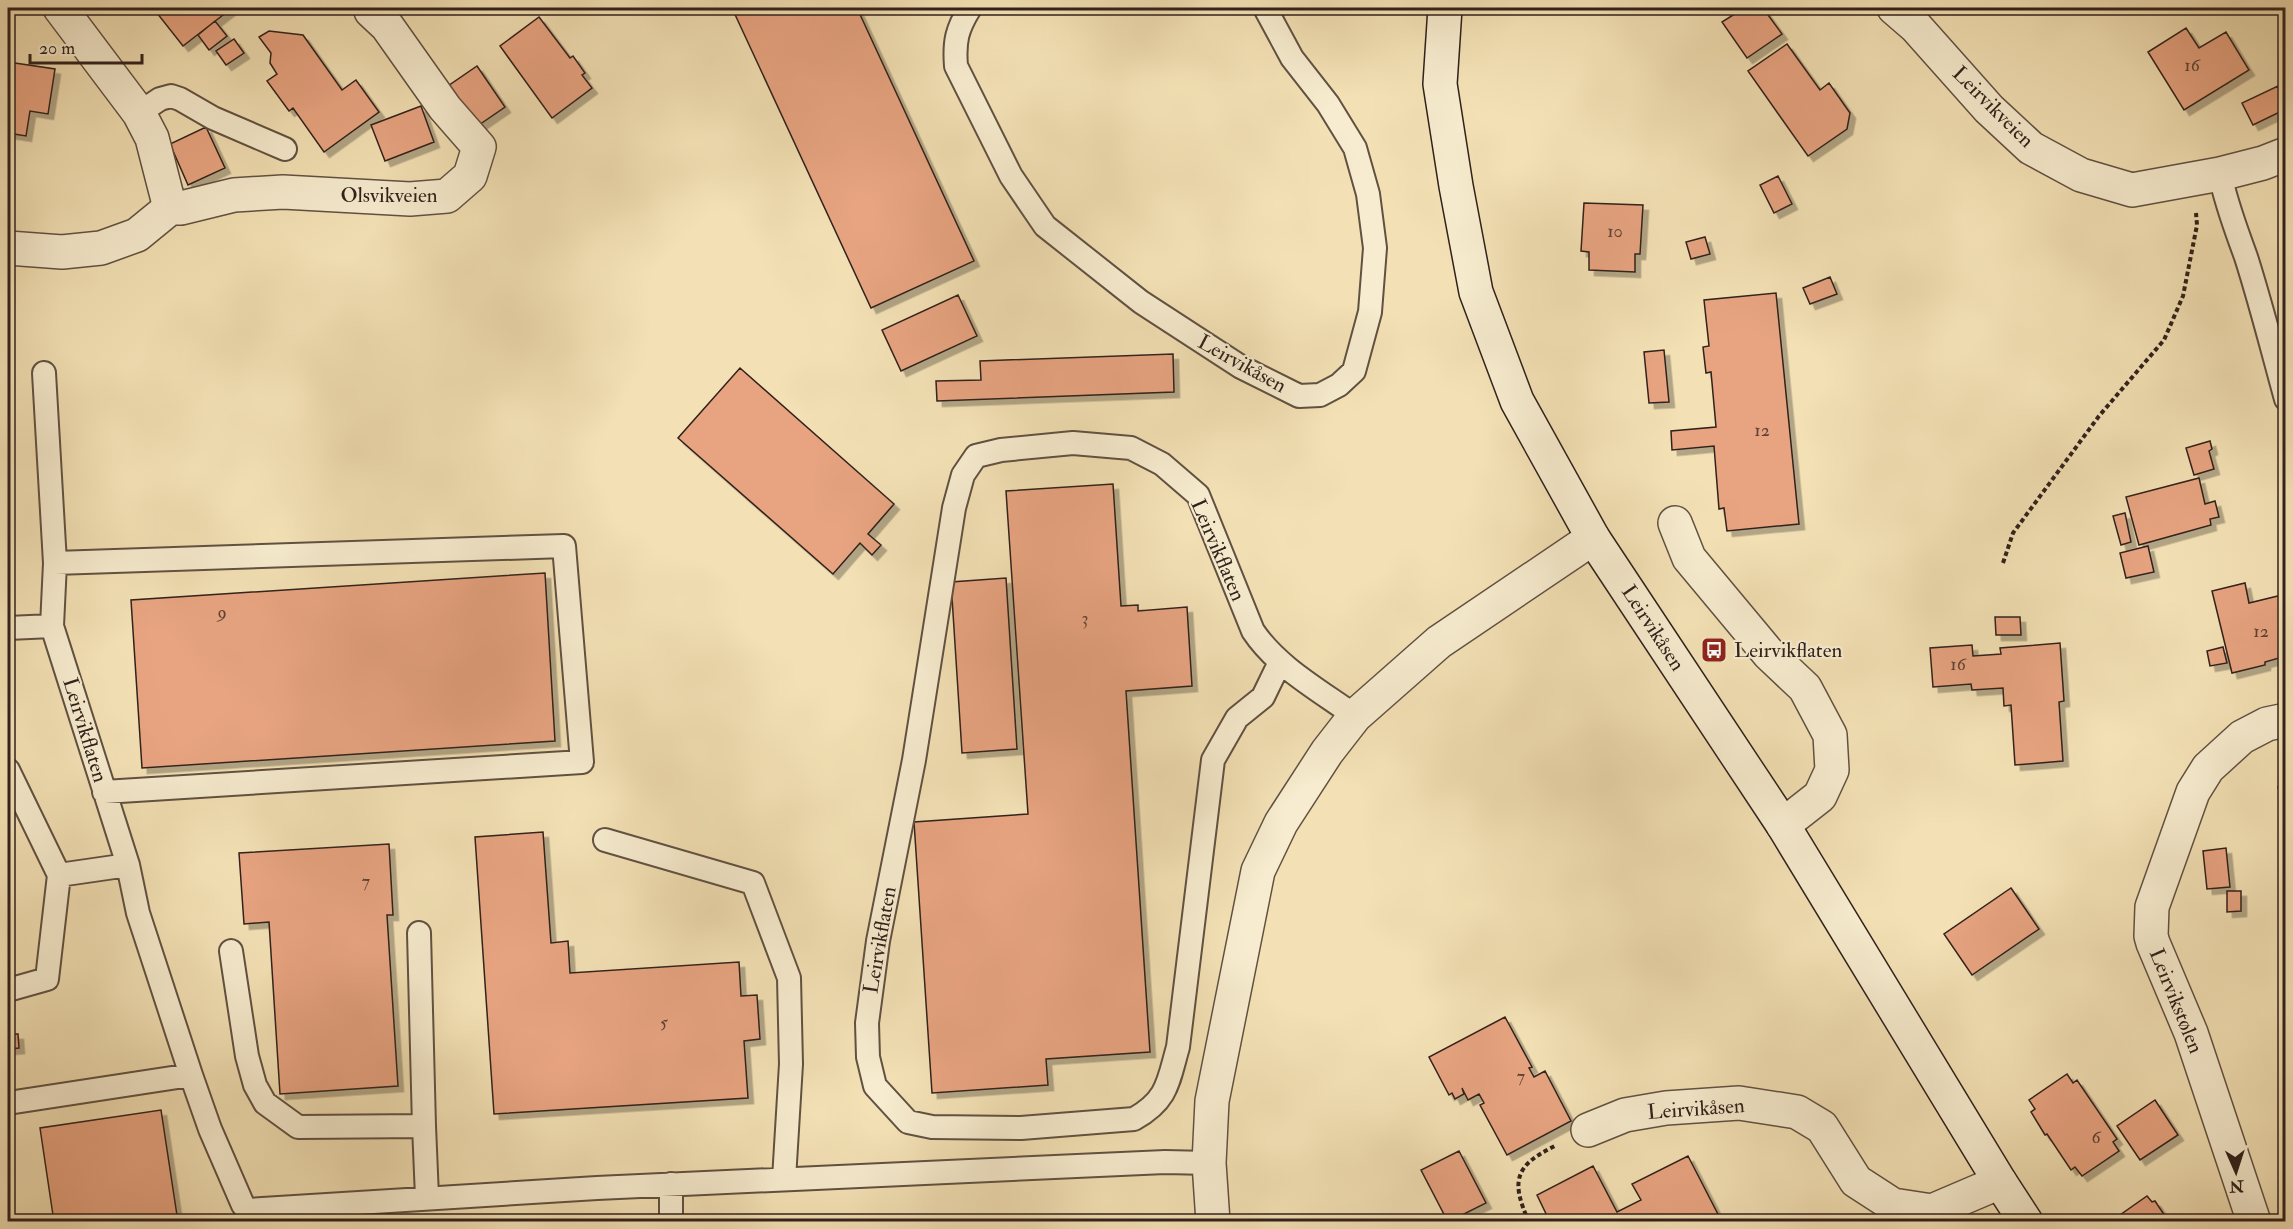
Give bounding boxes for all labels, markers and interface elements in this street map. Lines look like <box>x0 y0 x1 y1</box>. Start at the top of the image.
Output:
scale bar <box>30 27 142 65</box>
text: 20 m <box>39 37 75 60</box>
house number: 16 <box>2184 54 2201 77</box>
street label: Leirvikveien <box>1946 60 2040 154</box>
street label: Olsvikveien <box>341 182 438 209</box>
house number: 10 <box>1607 220 1623 243</box>
street label: Leirvikåsen <box>1193 329 1291 400</box>
house number: 12 <box>1754 419 1770 442</box>
street label: Leirvikflaten <box>1184 495 1252 605</box>
street label: Leirvikåsen <box>1615 580 1691 676</box>
house number: 9 <box>215 601 227 624</box>
house number: 3 <box>1082 607 1088 630</box>
house number: 12 <box>2253 620 2269 643</box>
bus stop icon: Leirvikflaten <box>1699 635 1729 665</box>
place label: Leirvikflaten <box>1734 637 1842 664</box>
house number: 16 <box>1950 653 1967 676</box>
street label: Leirvikflaten <box>56 674 114 786</box>
house number: 7 <box>362 870 370 893</box>
street label: Leirvikflaten <box>857 884 903 996</box>
street label: Leirvikstølen <box>2143 944 2209 1058</box>
house number: 5 <box>660 1011 668 1034</box>
house number: 7 <box>1517 1065 1525 1088</box>
street label: Leirvikåsen <box>1646 1092 1746 1126</box>
house number: 6 <box>2091 1126 2101 1149</box>
north arrow <box>2206 1142 2266 1202</box>
text: N <box>2228 1176 2245 1196</box>

